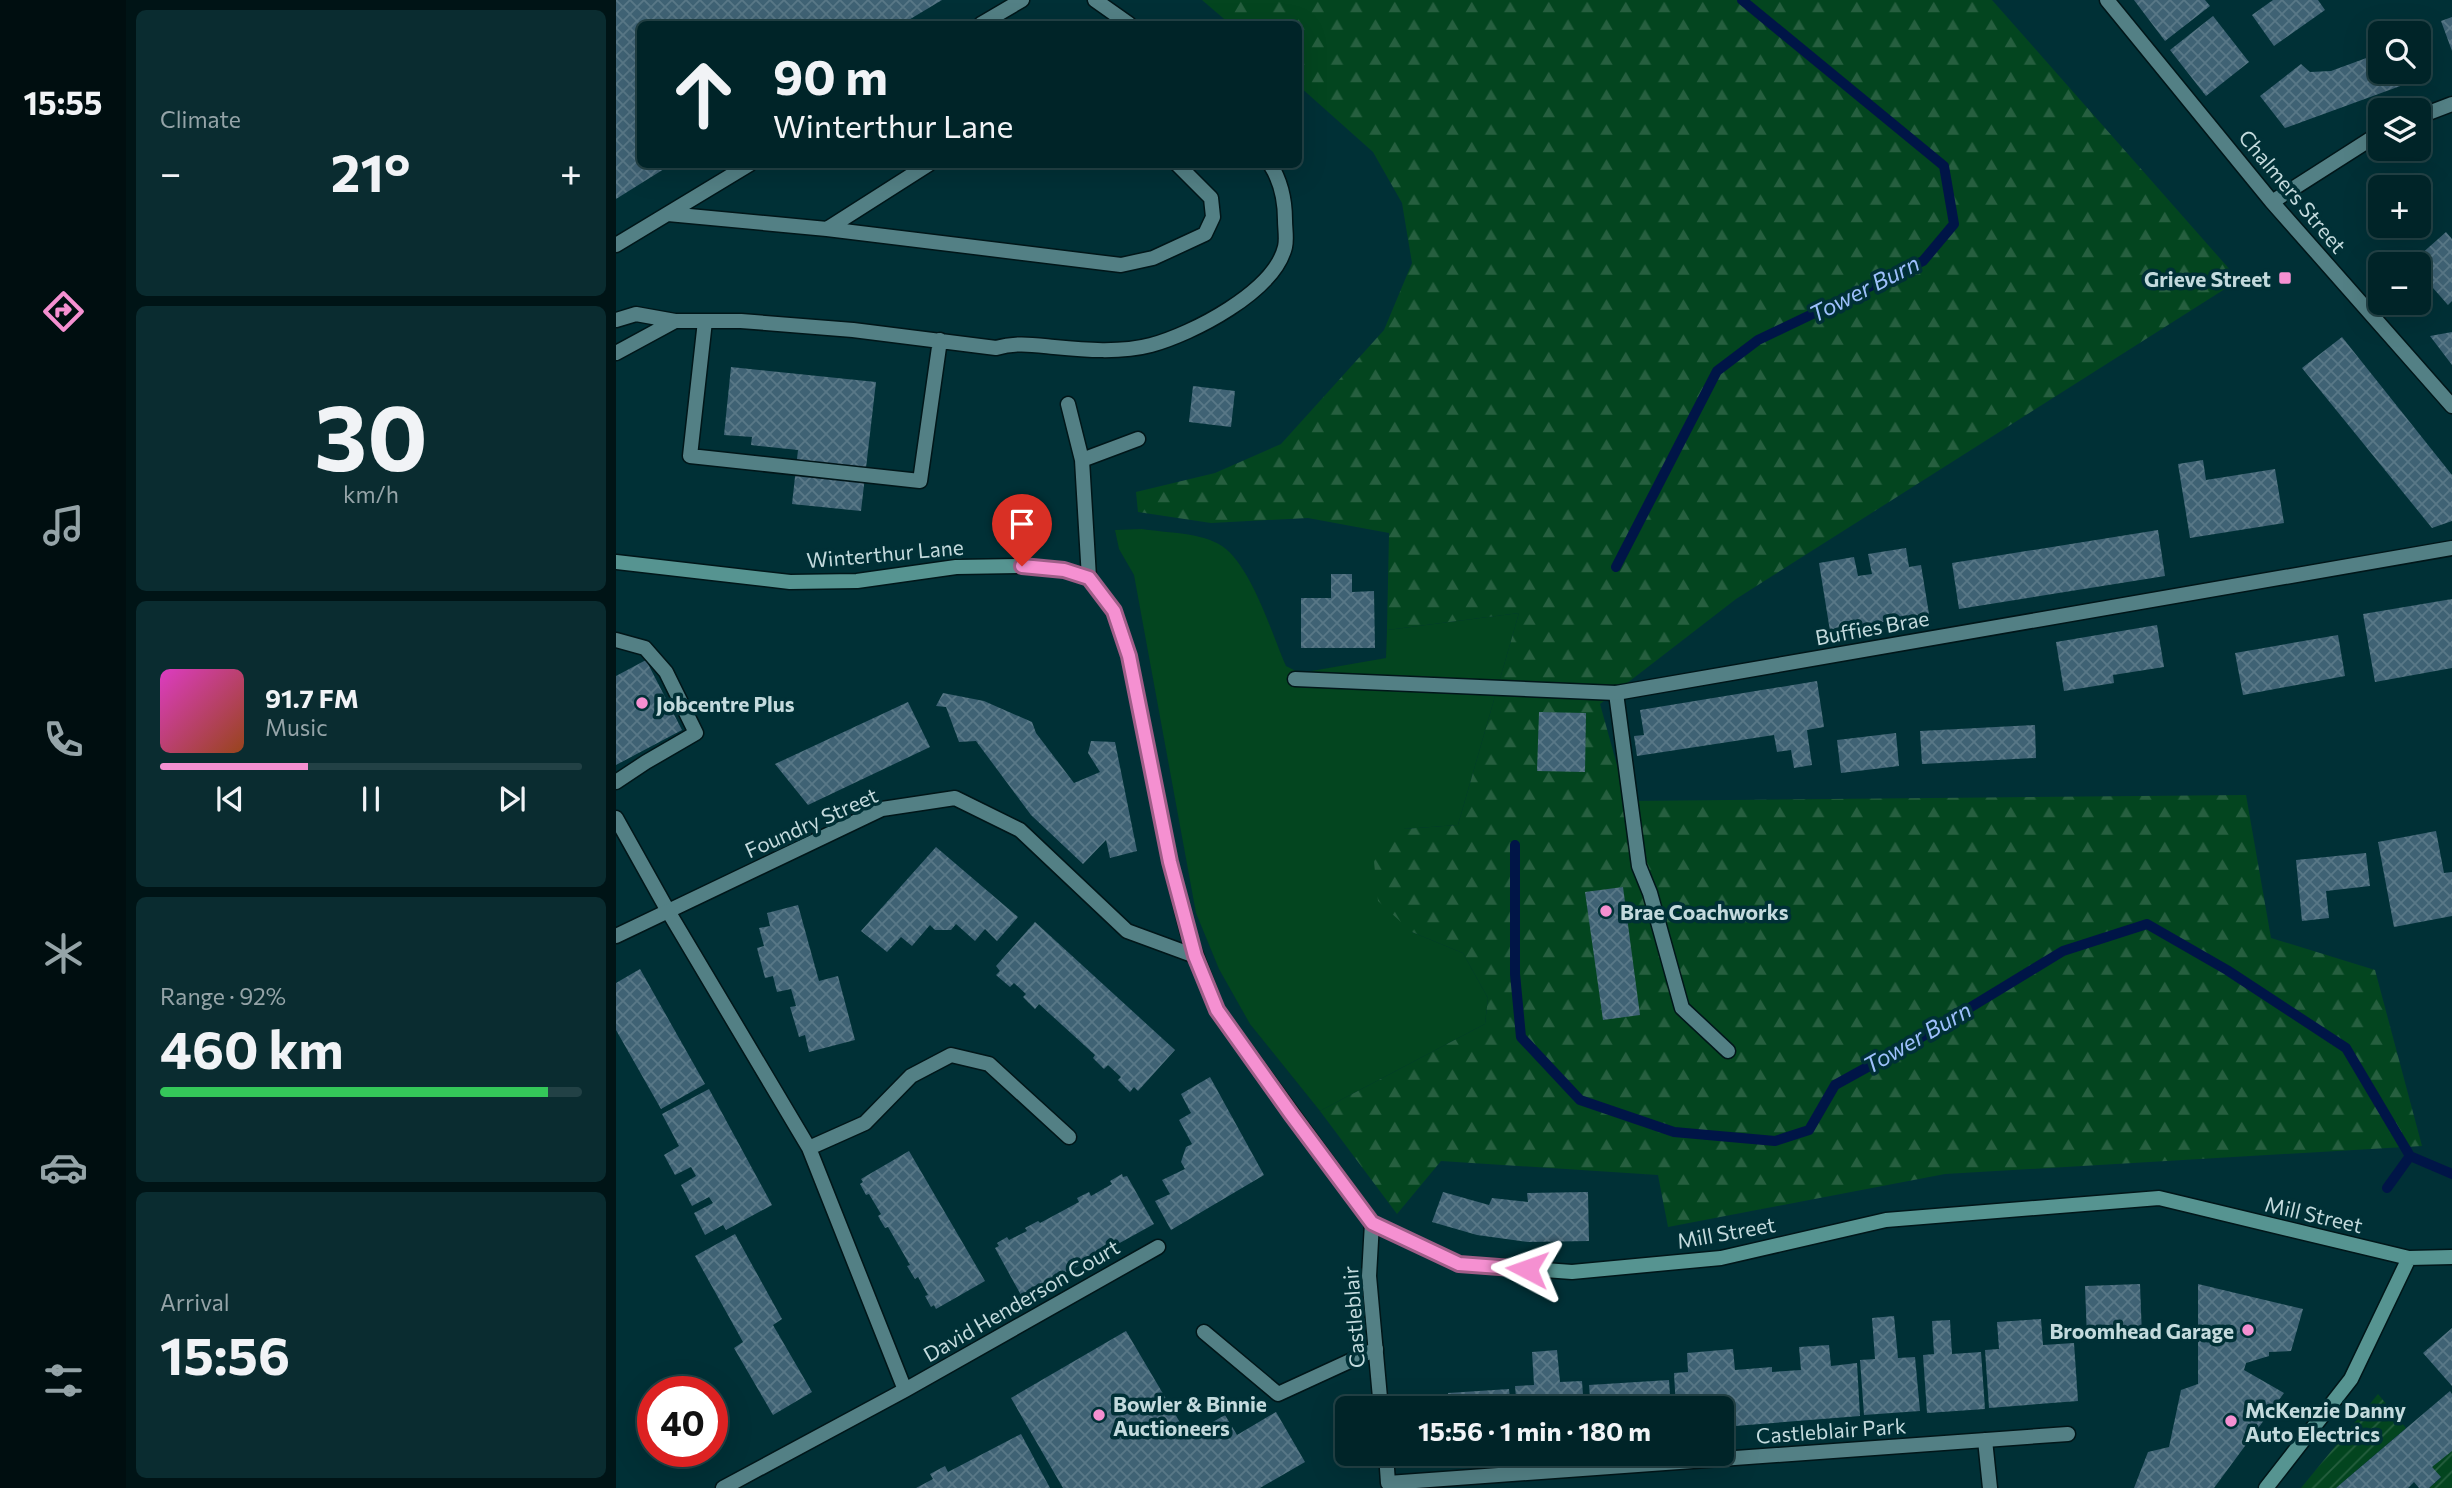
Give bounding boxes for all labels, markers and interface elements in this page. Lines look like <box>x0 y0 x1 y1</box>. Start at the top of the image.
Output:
map controls <box>2368 21 2431 315</box>
button: search <box>2368 21 2431 84</box>
text: 90 m <box>773 45 888 105</box>
icon: ahead <box>658 49 749 140</box>
text: 15:55 <box>24 82 102 122</box>
button: layers <box>2368 98 2431 161</box>
text: Climate <box>160 105 241 133</box>
text: Winterthur Lane <box>773 105 1013 145</box>
street label: Chalmers Street <box>2234 124 2352 258</box>
text: 21° <box>331 139 410 203</box>
text: − <box>160 148 182 195</box>
text: + <box>560 148 582 195</box>
button: + <box>2368 175 2431 238</box>
water label: Tower Burn <box>1804 248 1924 328</box>
button: − <box>2368 252 2431 315</box>
place label: Grieve Street <box>2144 266 2271 291</box>
marker: Grieve Street <box>2277 270 2293 286</box>
icon: directions <box>39 287 88 336</box>
text: 30 <box>314 378 428 490</box>
text: km/h <box>343 480 399 508</box>
pin <box>992 494 1052 566</box>
icon: music <box>39 501 88 550</box>
icon: arrive <box>1003 505 1041 543</box>
street label: Winterthur Lane <box>805 534 965 572</box>
street label: Buffies Brae <box>1813 605 1931 649</box>
text: 91.7 FM <box>265 682 359 713</box>
place label: Jobcentre Plus <box>656 691 795 716</box>
marker: Jobcentre Plus <box>634 695 650 711</box>
text: Music <box>265 713 328 741</box>
icon: phone <box>39 715 88 764</box>
icon: previous <box>211 780 249 818</box>
icon: pause <box>352 780 390 818</box>
icon: next <box>493 780 531 818</box>
street label: Foundry Street <box>741 782 881 862</box>
place label: Brae Coachworks <box>1620 899 1789 924</box>
marker: Brae Coachworks <box>1598 903 1614 919</box>
icon: climate <box>39 929 88 978</box>
text: Range · 92% <box>160 982 286 1010</box>
water label: Tower Burn <box>1858 995 1976 1079</box>
text: 460 km <box>160 1016 344 1080</box>
icon: car <box>39 1143 88 1192</box>
street label: Mill Street <box>2263 1191 2365 1237</box>
street label: Mill Street <box>1675 1211 1777 1253</box>
position arrow <box>1490 1232 1564 1306</box>
street label: David Henderson Court <box>918 1234 1124 1366</box>
street label: Castleblair <box>1337 1265 1369 1369</box>
text: Arrival <box>160 1288 230 1316</box>
place label: Broomhead Garage <box>2049 1318 2234 1343</box>
text: 15:56 <box>160 1322 290 1386</box>
marker: Broomhead Garage <box>2240 1322 2256 1338</box>
icon: filters <box>39 1356 88 1405</box>
speed limit sign: 40 <box>637 1376 728 1467</box>
place label: Bowler & Binnie Auctioneers <box>1113 1391 1267 1440</box>
place label: McKenzie Danny Auto Electrics <box>2245 1397 2406 1446</box>
marker: Bowler & Binnie Auctioneers <box>1091 1407 1107 1423</box>
street label: Castleblair Park <box>1755 1412 1907 1448</box>
marker: McKenzie Danny Auto Electrics <box>2223 1413 2239 1429</box>
text: 15:56 · 1 min · 180 m <box>1418 1415 1651 1446</box>

